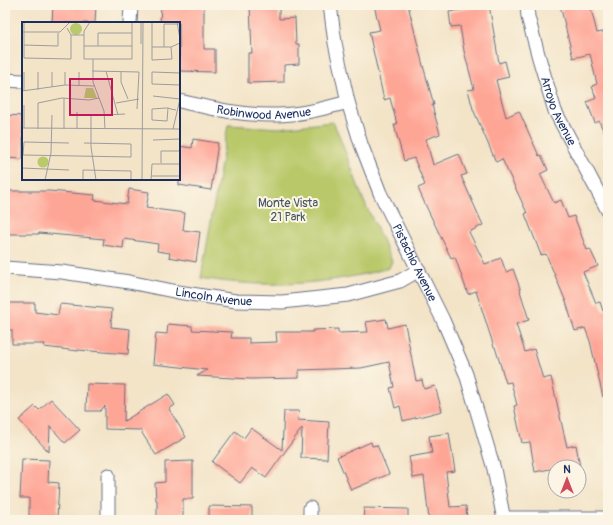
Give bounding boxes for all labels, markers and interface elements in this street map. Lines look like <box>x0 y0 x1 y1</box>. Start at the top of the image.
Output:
inset map <box>22 22 180 180</box>
street label: Arroyo Avenue <box>537 75 579 148</box>
street label: Robinwood Avenue <box>215 102 312 123</box>
park label: Monte Vista 21 Park <box>258 196 318 225</box>
street label: Pistachio Avenue <box>389 222 440 304</box>
street label: Lincoln Avenue <box>174 285 252 309</box>
north arrow <box>547 459 587 499</box>
text: N <box>563 463 571 476</box>

